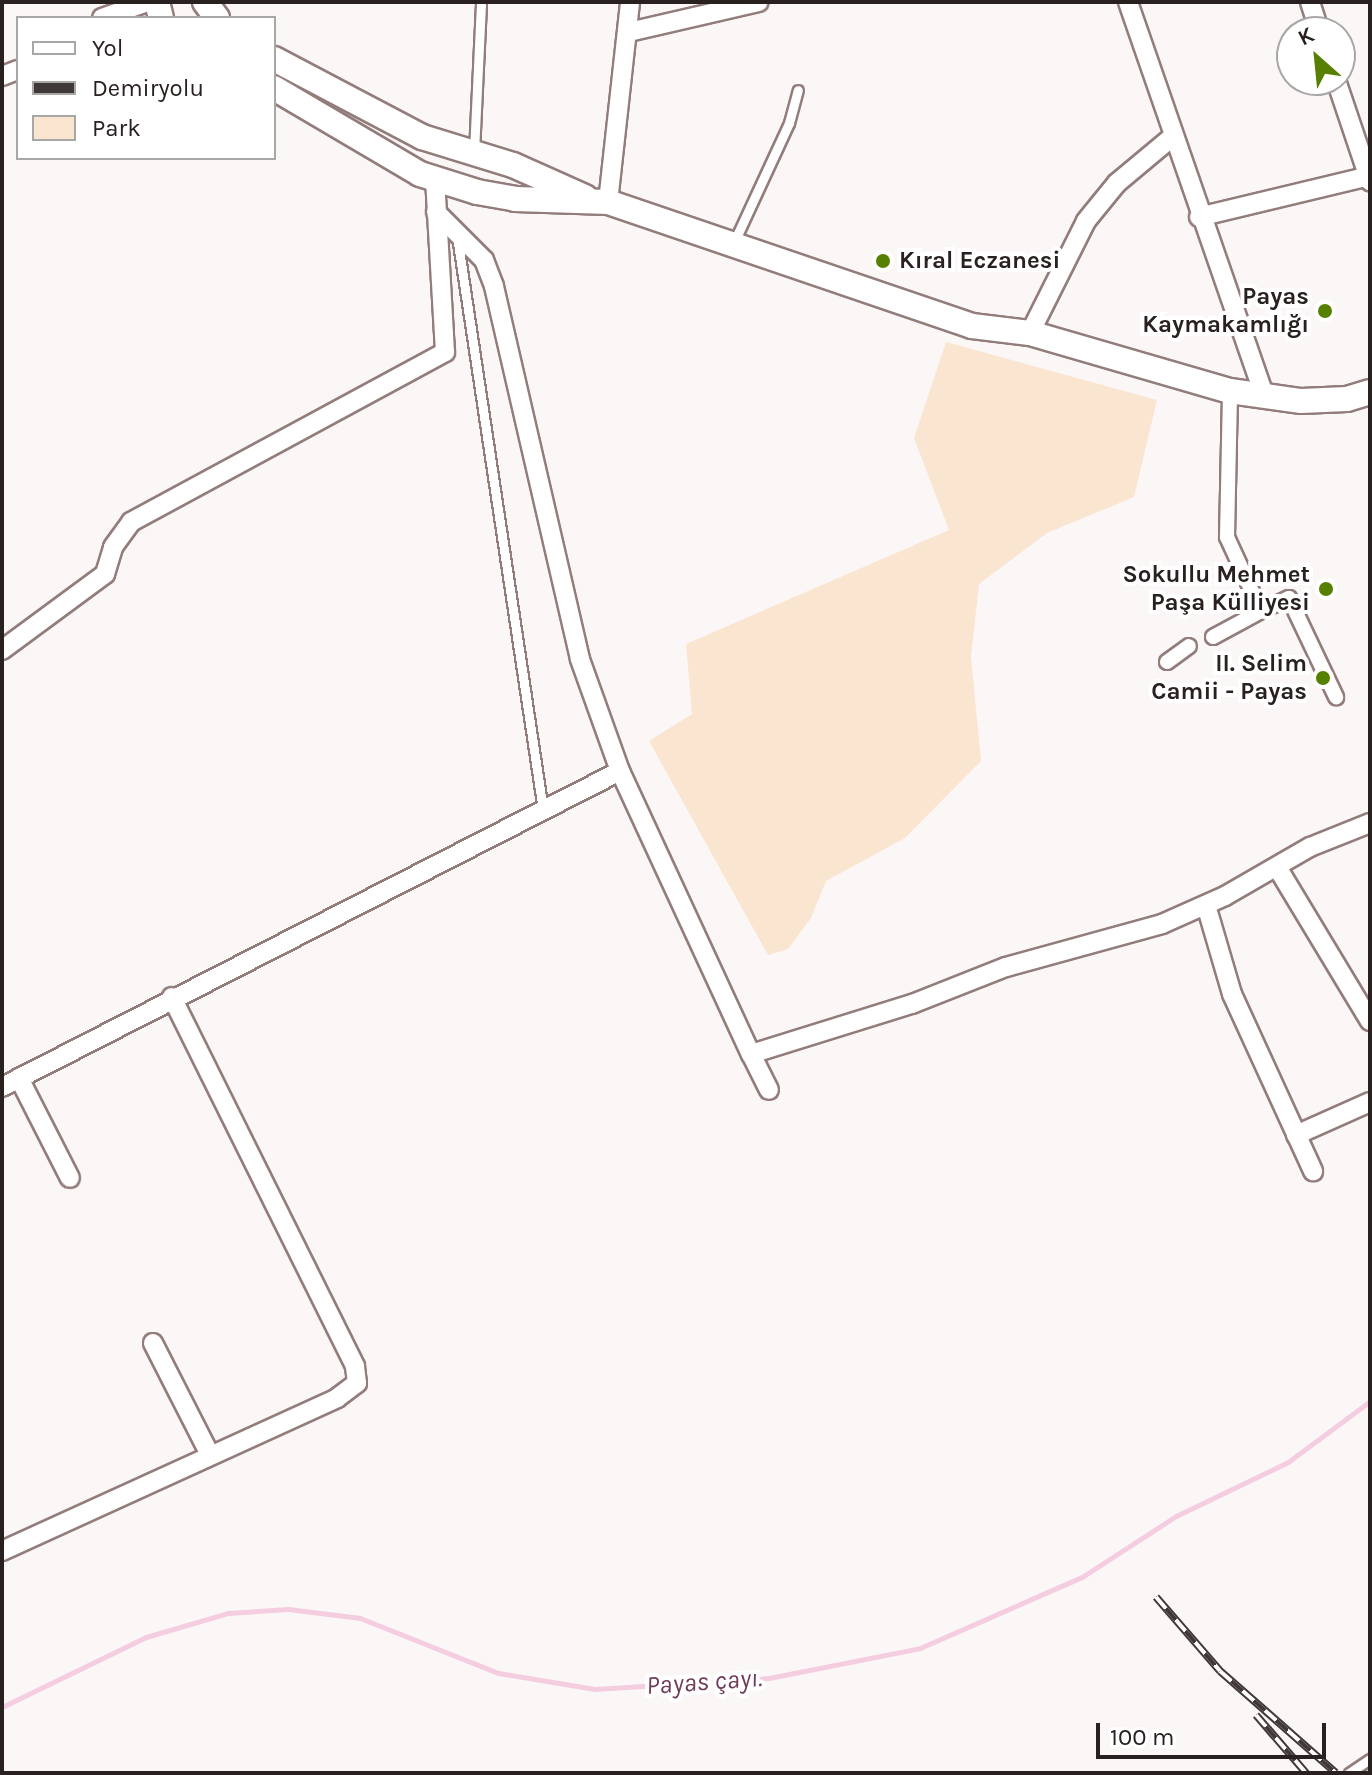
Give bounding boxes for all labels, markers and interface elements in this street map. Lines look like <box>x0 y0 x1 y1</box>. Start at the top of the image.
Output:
legend <box>16 16 276 160</box>
north arrow <box>1276 16 1356 96</box>
text: K <box>1294 22 1318 51</box>
text: Yol <box>92 34 123 62</box>
text: Demiryolu <box>92 74 204 102</box>
text: Park <box>92 114 141 142</box>
place label: Kıral Eczanesi <box>899 247 1060 275</box>
marker: Kıral Eczanesi <box>874 252 892 270</box>
place label: Payas Kaymakamlığı <box>1142 283 1309 339</box>
marker: Payas Kaymakamlığı <box>1316 302 1334 320</box>
place label: Sokullu Mehmet Paşa Külliyesi <box>1123 561 1310 617</box>
marker: Sokullu Mehmet Paşa Külliyesi <box>1317 580 1335 598</box>
place label: II. Selim Camii - Payas <box>1151 650 1307 706</box>
marker: II. Selim Camii - Payas <box>1314 669 1332 687</box>
water label: Payas çayı. <box>645 1662 763 1702</box>
scale bar <box>1100 1707 1330 1757</box>
text: 100 m <box>1110 1723 1175 1751</box>

